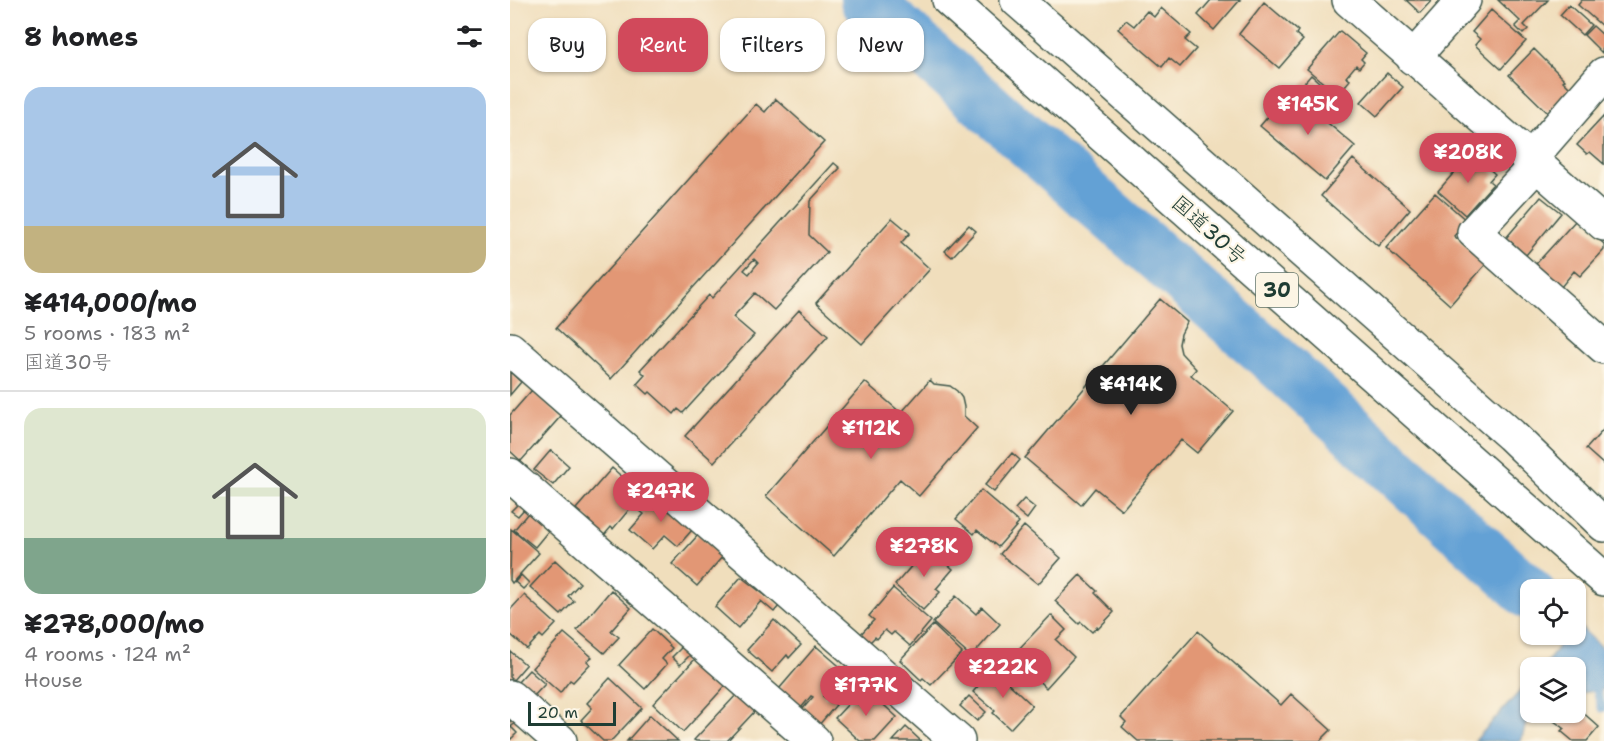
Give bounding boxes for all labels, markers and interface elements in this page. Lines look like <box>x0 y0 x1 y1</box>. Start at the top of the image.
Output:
chip: Buy <box>528 18 606 72</box>
chip: Rent <box>618 18 708 72</box>
chip: Filters <box>720 18 825 72</box>
chip: New <box>837 18 924 72</box>
text: 8 homes <box>24 19 138 54</box>
icon: filters <box>453 20 486 53</box>
pin: ¥145K <box>1266 85 1350 136</box>
text: ¥145K <box>1277 91 1339 117</box>
icon: home <box>201 126 309 234</box>
pin: ¥208K <box>1426 133 1510 184</box>
text: ¥208K <box>1433 139 1503 165</box>
street label: 国道30号 <box>1165 189 1253 271</box>
road number: 30 <box>1256 273 1298 307</box>
text: ¥414,000/mo <box>24 285 197 320</box>
text: 5 rooms · 183 m² <box>24 320 190 346</box>
text: 国道30号 <box>24 349 112 375</box>
pin: ¥414K <box>1089 365 1173 416</box>
text: ¥414K <box>1099 371 1163 397</box>
pin: ¥112K <box>829 409 913 460</box>
text: ¥112K <box>842 415 900 441</box>
icon: home <box>201 447 309 555</box>
pin: ¥247K <box>619 472 703 523</box>
text: ¥247K <box>627 478 695 504</box>
pin: ¥278K <box>882 527 966 578</box>
text: ¥278K <box>890 533 958 559</box>
map controls <box>1520 579 1586 723</box>
button: locate <box>1520 579 1586 645</box>
text: ¥278,000/mo <box>24 606 205 641</box>
text: 4 rooms · 124 m² <box>24 641 191 667</box>
pin: ¥222K <box>961 648 1045 699</box>
text: ¥222K <box>968 654 1038 680</box>
button: layers <box>1520 657 1586 723</box>
pin: ¥177K <box>824 666 908 717</box>
text: House <box>24 667 83 693</box>
text: ¥177K <box>834 672 898 698</box>
scale bar <box>528 699 616 726</box>
text: 20 m <box>537 702 578 723</box>

